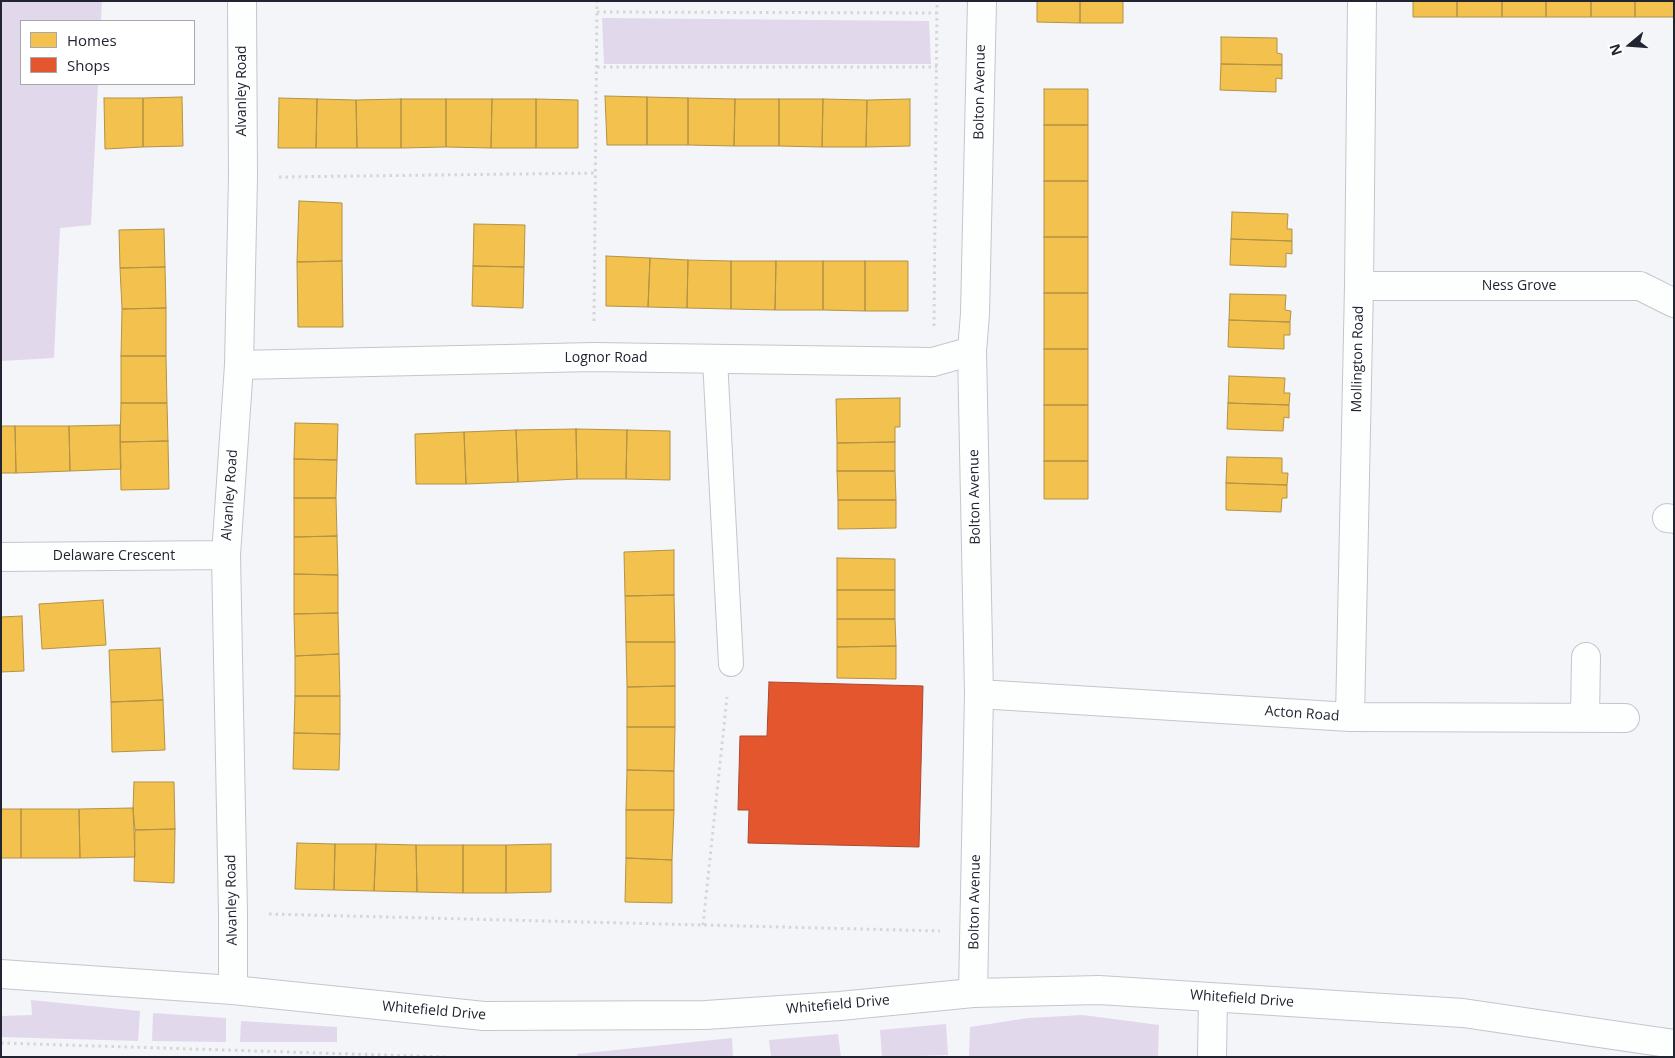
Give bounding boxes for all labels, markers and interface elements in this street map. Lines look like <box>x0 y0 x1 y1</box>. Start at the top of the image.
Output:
legend <box>20 20 195 85</box>
north arrow <box>1605 20 1655 70</box>
text: Homes <box>67 30 117 50</box>
text: N <box>1604 41 1626 58</box>
street label: Bolton Avenue <box>971 44 989 140</box>
street label: Alvanley Road <box>234 45 250 137</box>
text: Shops <box>67 55 110 75</box>
street label: Ness Grove <box>1482 278 1556 294</box>
street label: Mollington Road <box>1349 305 1367 413</box>
street label: Lognor Road <box>564 350 648 366</box>
street label: Alvanley Road <box>218 449 242 541</box>
street label: Bolton Avenue <box>966 449 984 545</box>
street label: Delaware Crescent <box>53 548 175 564</box>
street label: Acton Road <box>1264 703 1340 725</box>
street label: Alvanley Road <box>223 854 241 946</box>
street label: Bolton Avenue <box>966 854 984 950</box>
street label: Whitefield Drive <box>1190 987 1294 1011</box>
street label: Whitefield Drive <box>785 992 891 1018</box>
street label: Whitefield Drive <box>381 998 487 1024</box>

